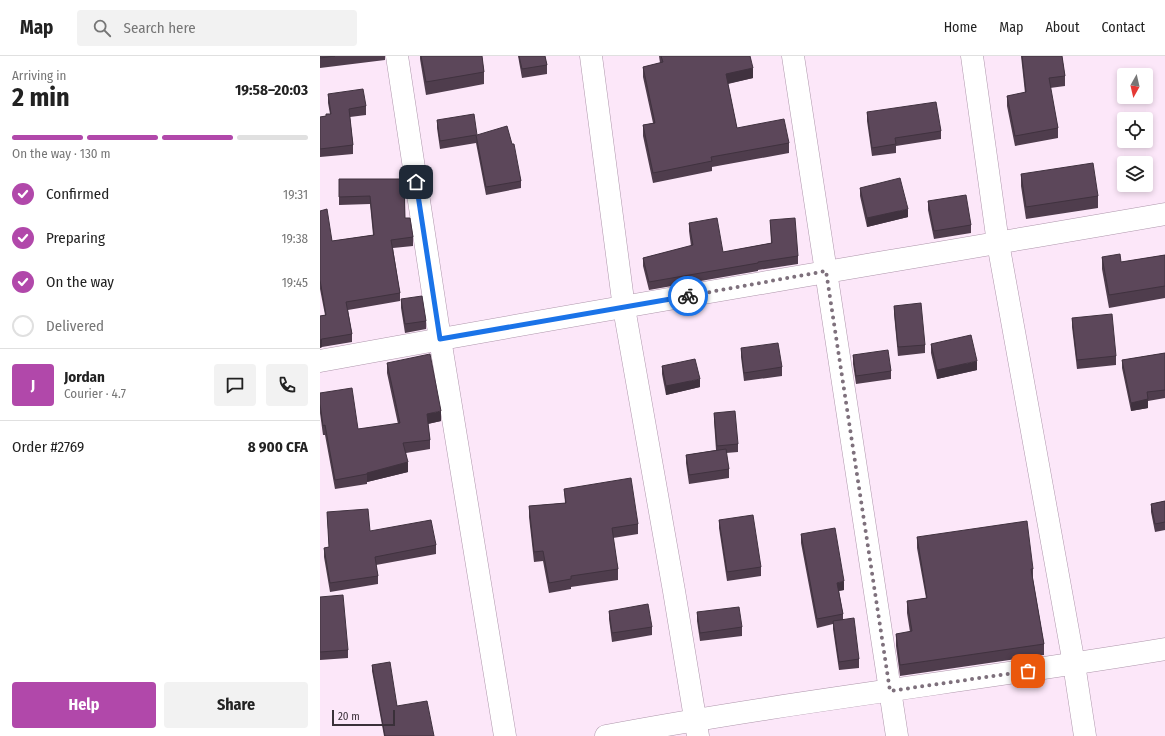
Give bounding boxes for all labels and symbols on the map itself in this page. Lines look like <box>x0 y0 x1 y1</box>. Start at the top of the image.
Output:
north arrow <box>1117 68 1153 104</box>
pin <box>399 165 433 199</box>
courier <box>668 276 708 316</box>
pin <box>1011 654 1045 688</box>
scale bar <box>332 708 395 727</box>

